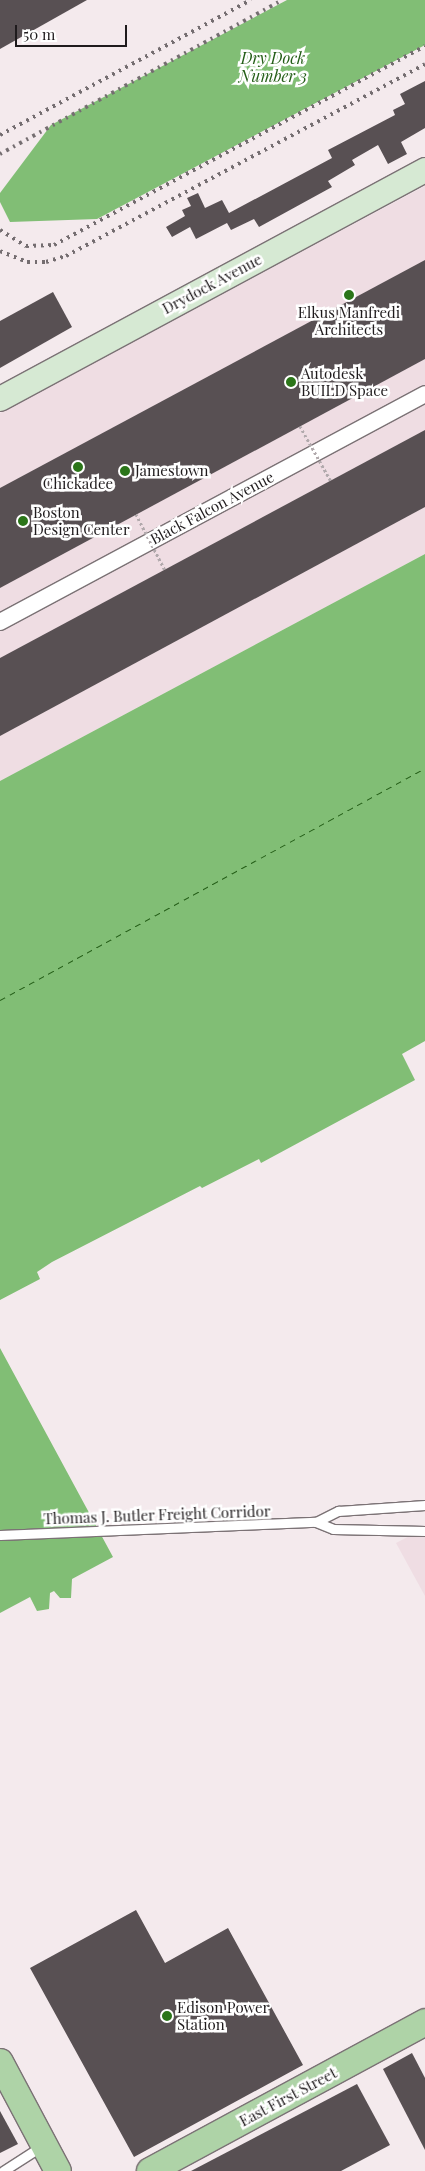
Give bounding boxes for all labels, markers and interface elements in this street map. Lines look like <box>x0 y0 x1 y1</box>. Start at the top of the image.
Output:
scale bar <box>18 15 130 47</box>
text: 50 m <box>23 24 55 44</box>
water label: Dry Dock Number 3 <box>239 48 307 86</box>
street label: Drydock Avenue <box>159 250 265 318</box>
marker: Elkus Manfredi Architects <box>343 289 355 301</box>
place label: Elkus Manfredi Architects <box>298 303 400 338</box>
place label: Autodesk BUILD Space <box>301 364 388 399</box>
marker: Autodesk BUILD Space <box>285 376 297 388</box>
marker: Chickadee <box>72 461 84 473</box>
place label: Jamestown <box>135 462 209 480</box>
marker: Jamestown <box>119 465 131 477</box>
street label: Black Falcon Avenue <box>147 468 277 548</box>
place label: Chickadee <box>43 475 113 493</box>
place label: Boston Design Center <box>33 503 130 538</box>
marker: Boston Design Center <box>17 515 29 527</box>
street label: Thomas J. Butler Freight Corridor <box>43 1502 271 1528</box>
place label: Edison Power Station <box>177 1998 269 2033</box>
marker: Edison Power Station <box>161 2010 173 2022</box>
street label: East First Street <box>236 2064 340 2130</box>

